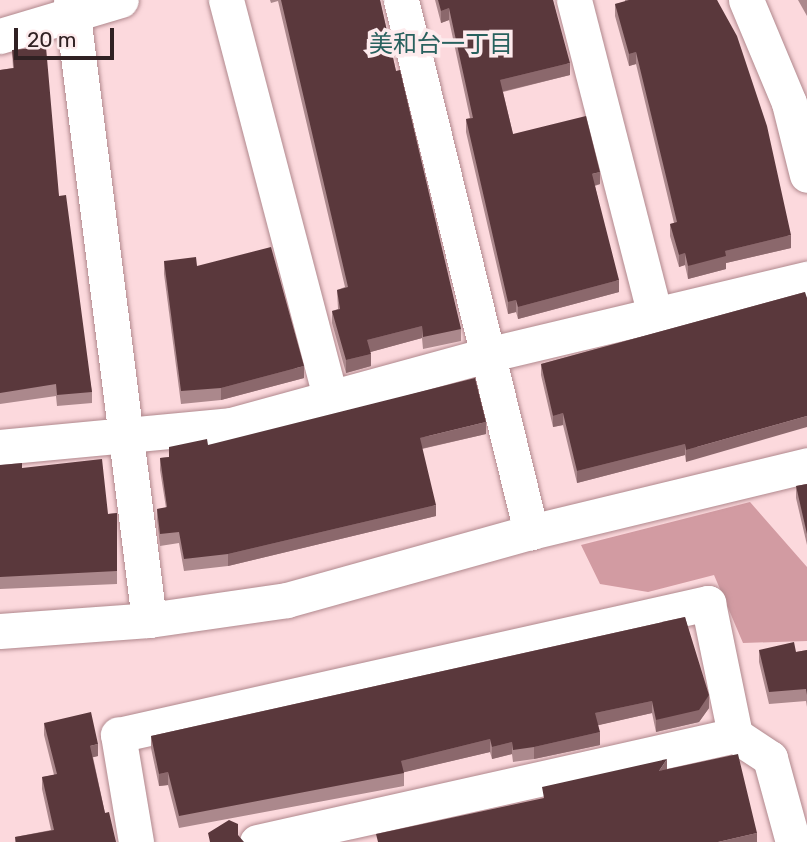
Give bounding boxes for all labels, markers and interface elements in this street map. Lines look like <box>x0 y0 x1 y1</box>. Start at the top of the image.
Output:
scale bar <box>18 14 117 58</box>
text: 20 m <box>27 27 76 52</box>
district label: 美和台一丁目 <box>369 31 513 59</box>

